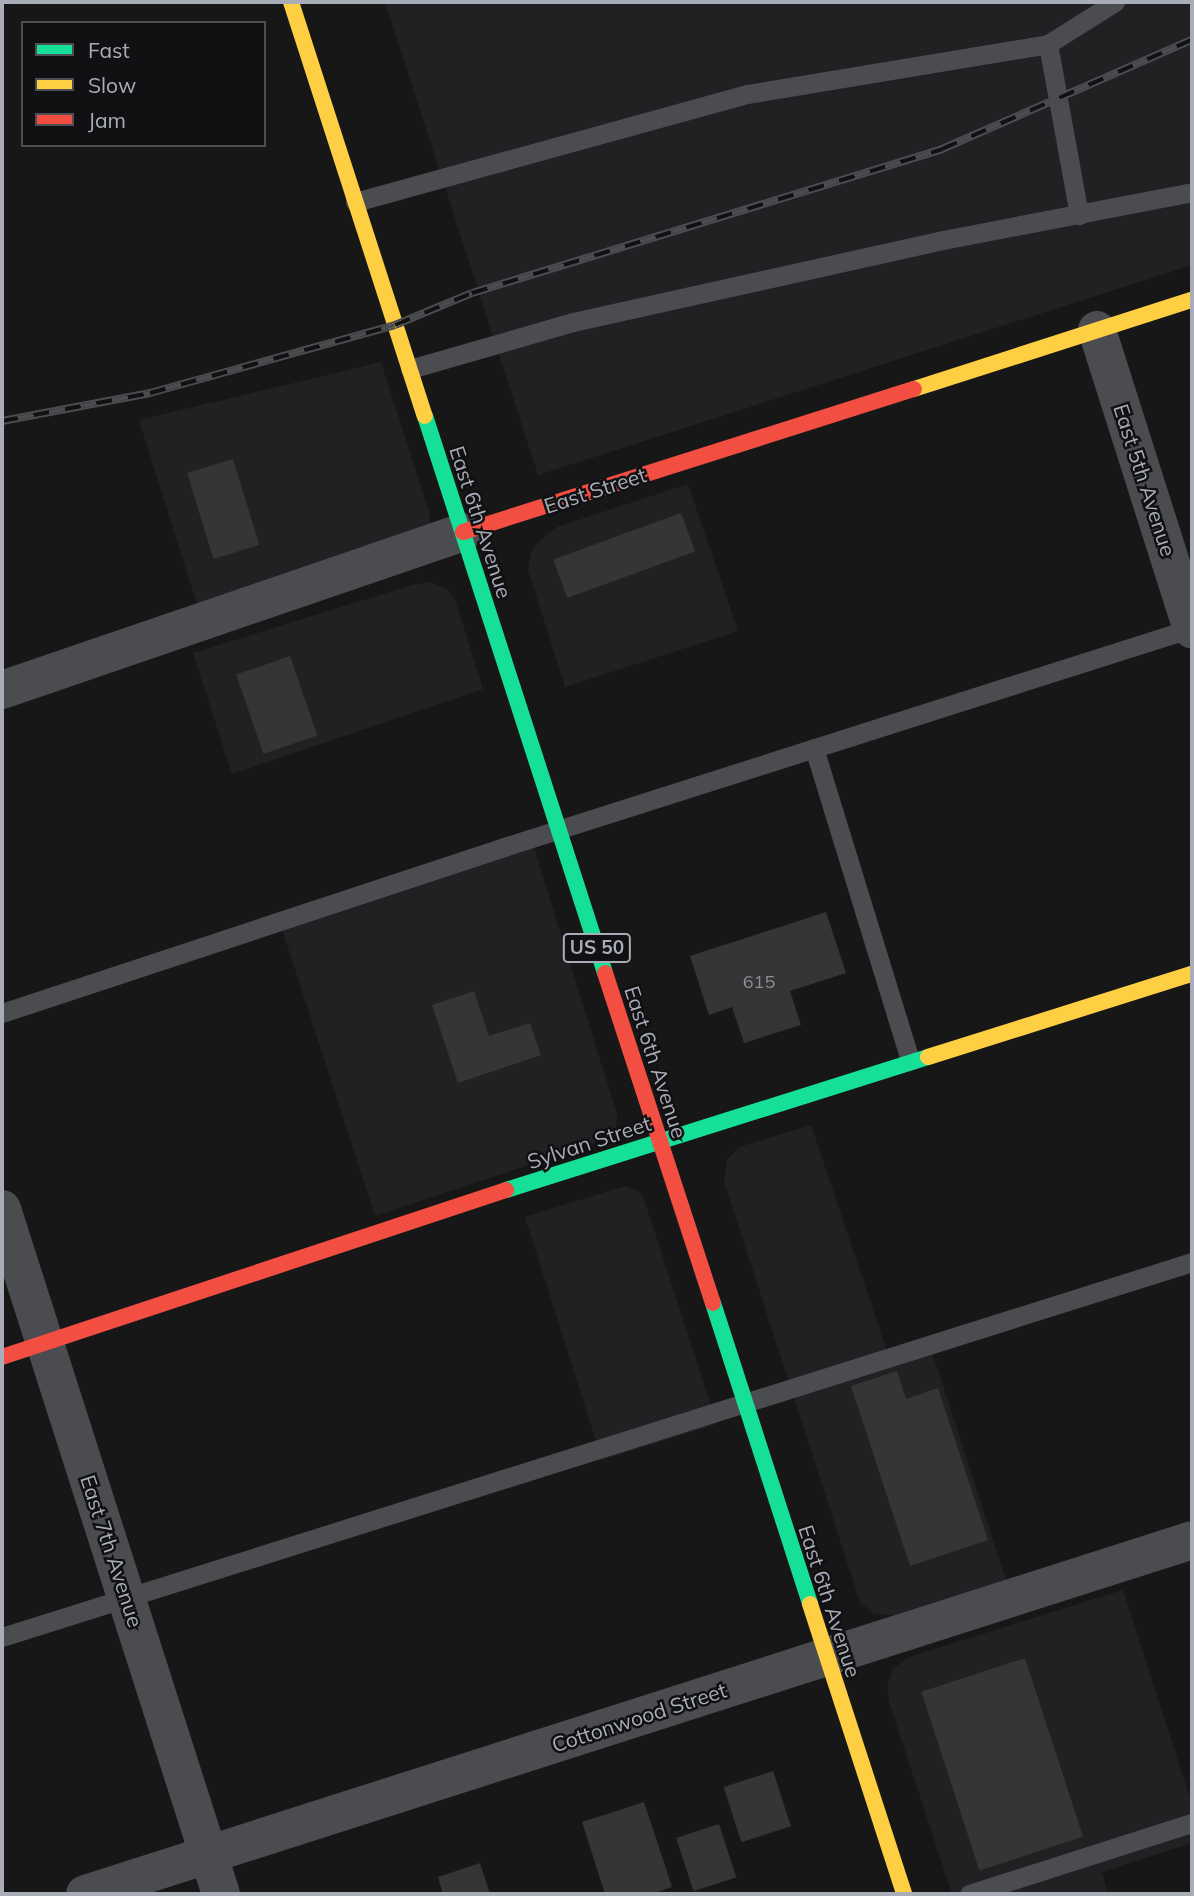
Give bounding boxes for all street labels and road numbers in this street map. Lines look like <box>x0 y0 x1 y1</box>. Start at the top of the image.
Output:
street label: East 5th Avenue <box>1108 401 1182 559</box>
street label: East 6th Avenue <box>444 443 518 601</box>
street label: East Street <box>541 462 649 518</box>
road number: US 50 <box>562 932 632 964</box>
street label: East 6th Avenue <box>619 983 693 1141</box>
street label: Sylvan Street <box>524 1110 654 1174</box>
street label: East 7th Avenue <box>75 1472 149 1630</box>
street label: East 6th Avenue <box>793 1522 867 1680</box>
street label: Cottonwood Street <box>548 1677 730 1757</box>

